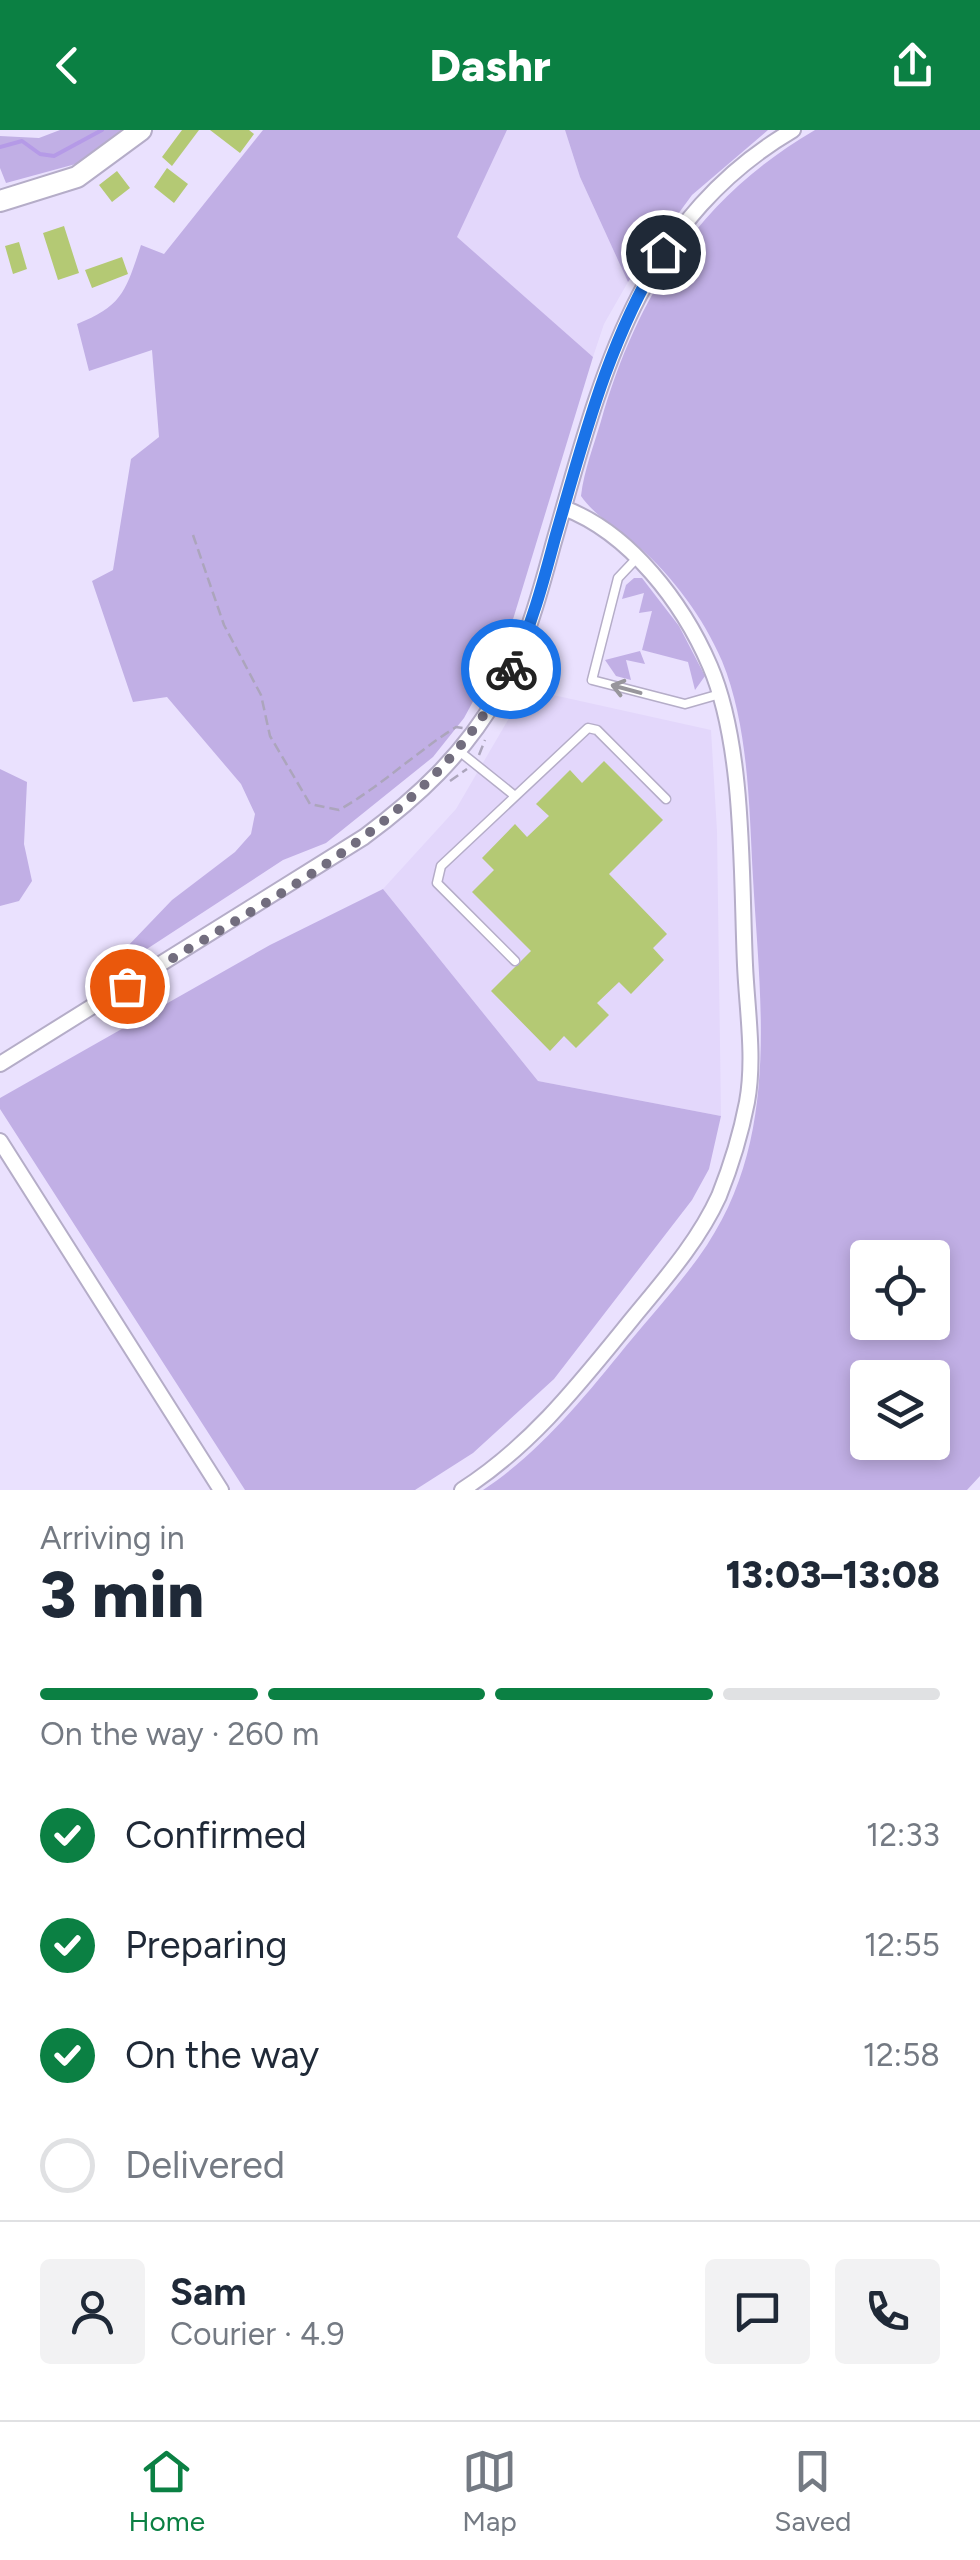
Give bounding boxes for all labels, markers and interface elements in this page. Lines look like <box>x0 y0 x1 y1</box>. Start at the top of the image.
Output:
icon: back <box>40 38 95 93</box>
text: Dashr <box>429 38 551 92</box>
icon: share <box>885 38 940 93</box>
pin <box>621 210 706 295</box>
icon: home <box>636 225 691 280</box>
courier <box>461 619 561 719</box>
icon: bike <box>484 642 539 697</box>
one-way arrow <box>611 678 642 697</box>
pin <box>85 944 170 1029</box>
icon: bag <box>100 959 155 1014</box>
map controls <box>850 1240 950 1460</box>
button: locate <box>850 1240 950 1340</box>
button: layers <box>850 1360 950 1460</box>
text: Arriving in <box>40 1519 185 1557</box>
text: 13:03–13:08 <box>725 1552 940 1598</box>
text: 3 min <box>40 1555 204 1633</box>
text: On the way · 260 m <box>40 1715 319 1753</box>
icon: check <box>40 1808 95 1863</box>
text: Confirmed <box>125 1812 307 1858</box>
text: 12:33 <box>866 1816 940 1854</box>
icon: check <box>40 1918 95 1973</box>
text: Preparing <box>125 1922 287 1968</box>
text: 12:55 <box>864 1926 940 1964</box>
icon: check <box>40 2028 95 2083</box>
text: On the way <box>125 2032 319 2078</box>
text: 12:58 <box>863 2036 940 2074</box>
text: Delivered <box>125 2142 285 2188</box>
button: person <box>40 2259 145 2364</box>
button: chat <box>705 2259 810 2364</box>
button: phone <box>835 2259 940 2364</box>
text: Sam <box>170 2269 246 2315</box>
text: Courier · 4.9 <box>170 2315 345 2353</box>
tab: Home <box>129 2444 205 2538</box>
tab: Map <box>462 2444 517 2538</box>
tab: Saved <box>774 2444 851 2538</box>

